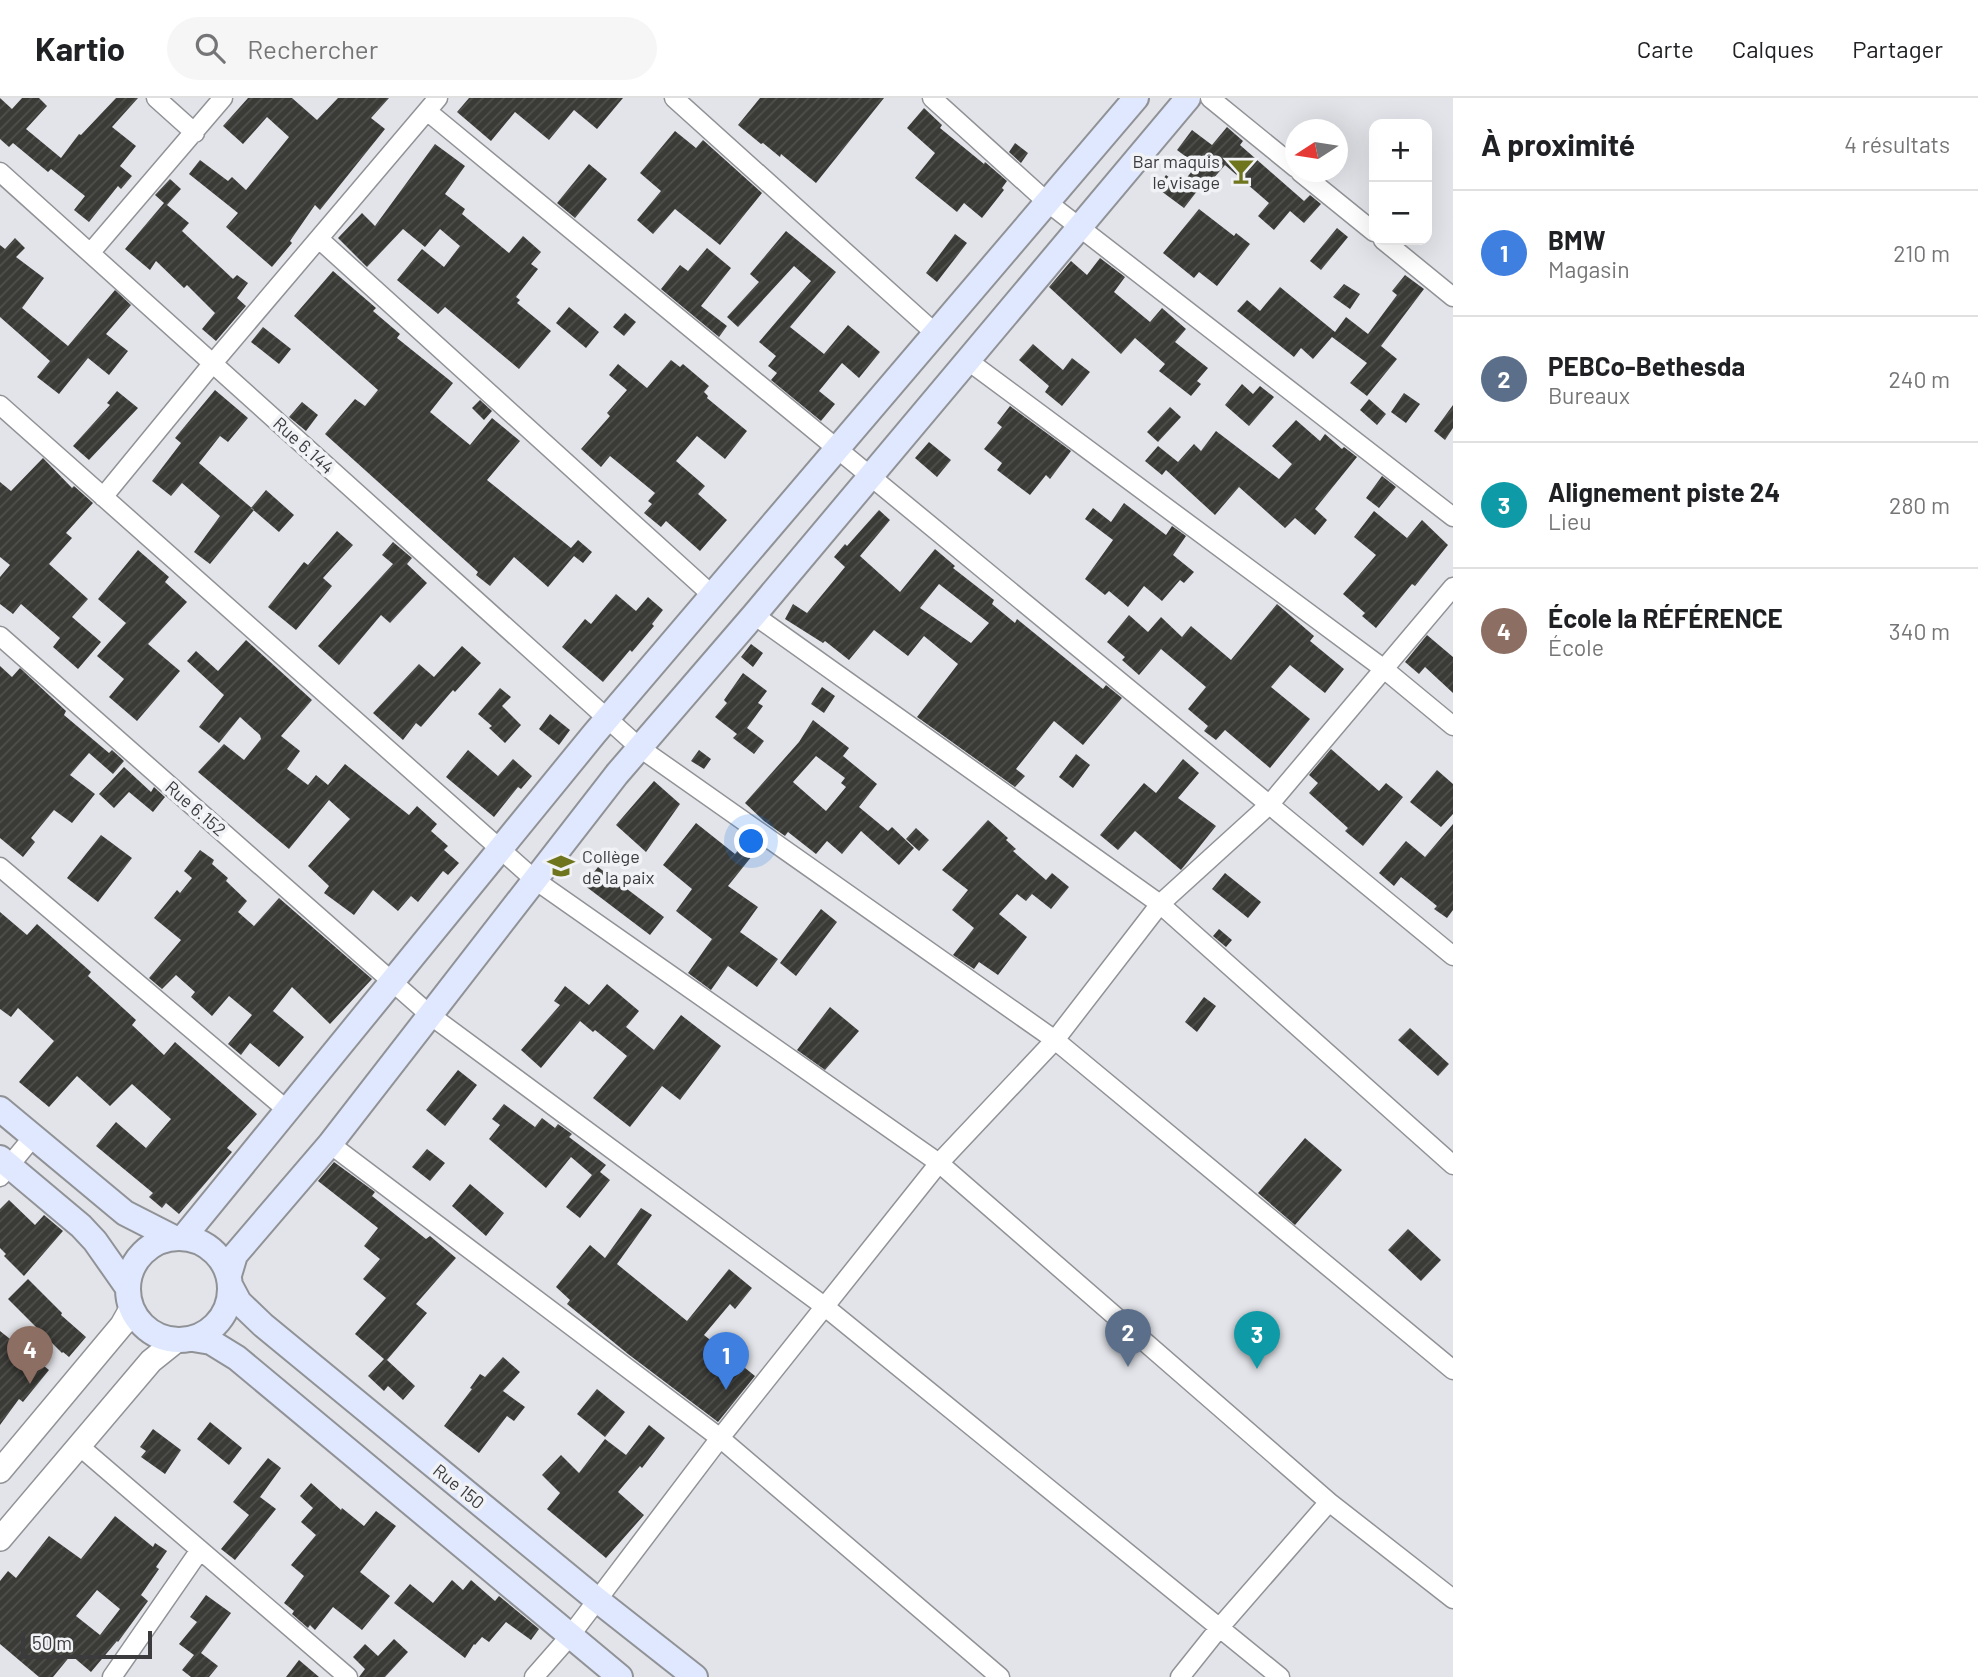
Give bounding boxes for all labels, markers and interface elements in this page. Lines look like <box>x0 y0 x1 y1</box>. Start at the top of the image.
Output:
search box <box>167 17 657 80</box>
text: Kartio <box>35 28 125 68</box>
icon: search <box>191 29 229 67</box>
text: Rechercher <box>247 33 378 64</box>
text: Carte <box>1637 34 1694 63</box>
text: Calques <box>1732 34 1814 63</box>
text: Partager <box>1852 34 1943 63</box>
north arrow <box>1285 119 1348 182</box>
map controls <box>1369 119 1432 245</box>
button: + <box>1369 119 1432 182</box>
text: À proximité <box>1481 126 1635 162</box>
text: 4 résultats <box>1844 130 1950 158</box>
place label: Bar maquis le visage <box>1133 150 1220 193</box>
bar icon: Bar maquis le visage <box>1226 156 1256 186</box>
button: − <box>1369 182 1432 245</box>
text: BMW <box>1548 224 1606 255</box>
text: 1 <box>1500 239 1508 267</box>
text: 210 m <box>1893 239 1950 267</box>
text: Magasin <box>1548 255 1630 283</box>
text: PEBCo-Bethesda <box>1548 350 1745 381</box>
text: 2 <box>1498 365 1510 393</box>
text: 240 m <box>1888 365 1950 393</box>
text: Bureaux <box>1548 381 1630 409</box>
street label: Rue 6.144 <box>269 412 339 478</box>
text: Alignement piste 24 <box>1548 476 1780 507</box>
text: 3 <box>1498 491 1510 519</box>
text: 280 m <box>1889 491 1950 519</box>
text: Lieu <box>1548 507 1592 535</box>
text: École la RÉFÉRENCE <box>1548 602 1783 633</box>
text: 4 <box>1497 617 1511 645</box>
text: 340 m <box>1889 617 1950 645</box>
text: École <box>1548 633 1604 661</box>
street label: Rue 6.152 <box>161 776 231 840</box>
your location <box>734 824 768 858</box>
place label: Collège de la paix <box>582 845 655 888</box>
school or university icon: Collège de la paix <box>546 851 576 881</box>
pin: 2 <box>1105 1309 1151 1367</box>
pin: 3 <box>1234 1311 1280 1369</box>
pin: 4 <box>7 1326 53 1384</box>
pin: 1 <box>703 1332 749 1390</box>
street label: Rue 150 <box>429 1459 489 1513</box>
scale bar <box>21 1628 152 1660</box>
text: 50 m <box>32 1631 72 1654</box>

